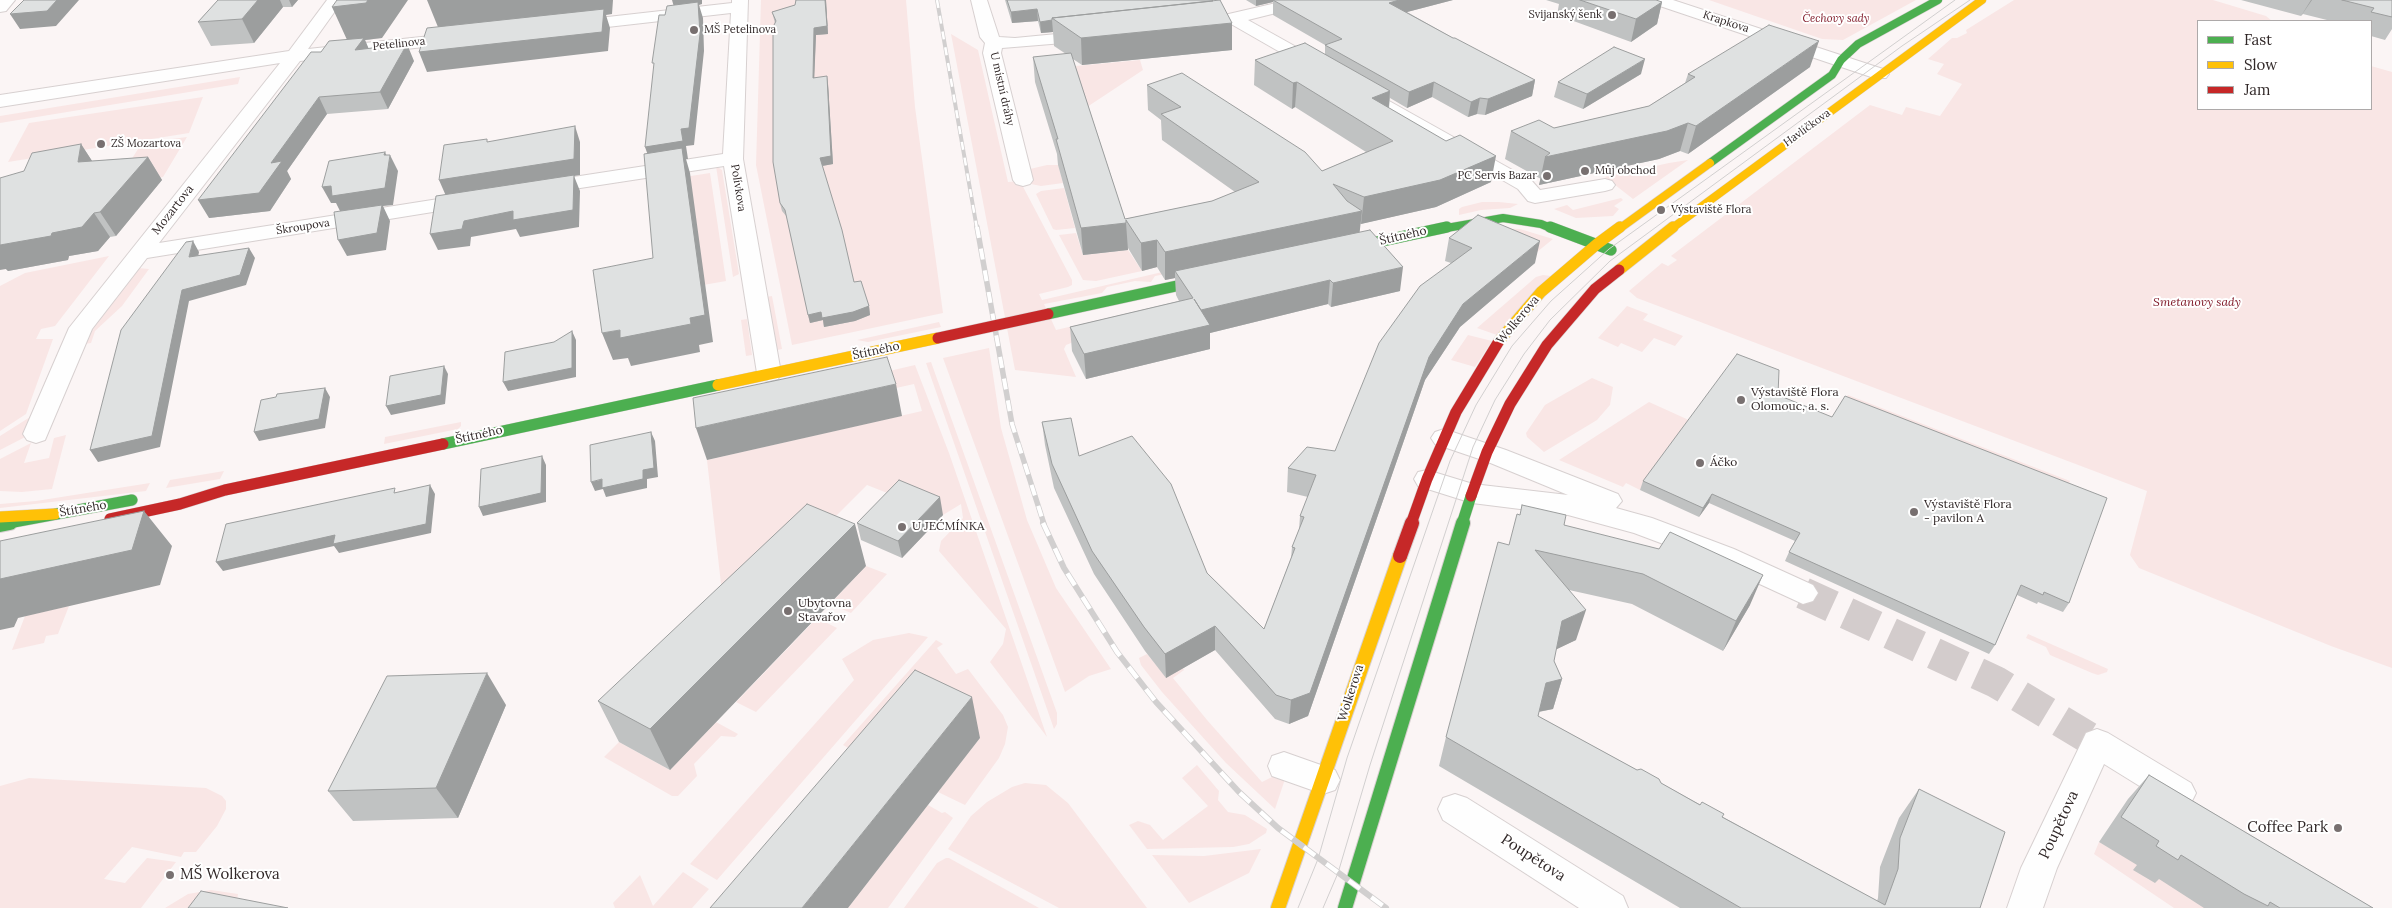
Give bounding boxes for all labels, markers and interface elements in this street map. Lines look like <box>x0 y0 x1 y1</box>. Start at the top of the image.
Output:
place label: Svijanský šenk <box>1529 8 1602 22</box>
street label: Krapkova <box>1701 8 1751 36</box>
marker: Svijanský šenk <box>1606 9 1618 21</box>
park label: Čechovy sady <box>1803 12 1869 26</box>
legend <box>2197 20 2372 110</box>
place label: MŠ Petelinova <box>704 23 776 37</box>
marker: MŠ Petelinova <box>688 24 700 36</box>
text: Fast <box>2244 30 2272 49</box>
street label: Petelinova <box>372 35 426 53</box>
street label: U místní dráhy <box>987 51 1017 127</box>
text: Slow <box>2244 55 2277 74</box>
text: Jam <box>2244 80 2271 99</box>
street label: Havlíčkova <box>1781 107 1833 149</box>
place label: ZŠ Mozartova <box>111 137 181 151</box>
marker: ZŠ Mozartova <box>95 138 107 150</box>
street label: Polívkova <box>728 163 748 213</box>
place label: Můj obchod <box>1595 164 1656 178</box>
marker: Můj obchod <box>1579 165 1591 177</box>
place label: PC Servis Bazar <box>1458 169 1537 183</box>
marker: PC Servis Bazar <box>1541 170 1553 182</box>
street label: Mozartova <box>149 182 197 238</box>
place label: Výstaviště Flora <box>1671 203 1751 217</box>
marker: Výstaviště Flora <box>1655 204 1667 216</box>
street label: Škroupova <box>275 216 331 238</box>
street label: Štítného <box>1378 224 1428 248</box>
street label: Wolkerova <box>1494 293 1542 347</box>
park label: Smetanovy sady <box>2153 296 2241 310</box>
street label: Štítného <box>851 339 901 363</box>
place label: Výstaviště Flora Olomouc, a. s. <box>1751 386 1839 414</box>
marker: Výstaviště Flora Olomouc, a. s. <box>1735 394 1747 406</box>
street label: Štítného <box>454 423 504 447</box>
place label: Áčko <box>1710 456 1737 470</box>
marker: Áčko <box>1694 457 1706 469</box>
street label: Štítného <box>58 498 108 520</box>
place label: Výstaviště Flora - pavilon A <box>1924 498 2012 526</box>
marker: Výstaviště Flora - pavilon A <box>1908 506 1920 518</box>
place label: U JEĆMÍNKA <box>912 520 984 534</box>
marker: U JEĆMÍNKA <box>896 521 908 533</box>
place label: Ubytovna Stavařov <box>798 597 851 625</box>
marker: Ubytovna Stavařov <box>782 605 794 617</box>
street label: Wolkerova <box>1335 663 1367 723</box>
street label: Poupětova <box>2035 788 2083 862</box>
place label: Coffee Park <box>2247 819 2328 837</box>
marker: Coffee Park <box>2332 822 2344 834</box>
street label: Poupětova <box>1497 830 1569 886</box>
place label: MŠ Wolkerova <box>180 866 280 884</box>
marker: MŠ Wolkerova <box>164 869 176 881</box>

